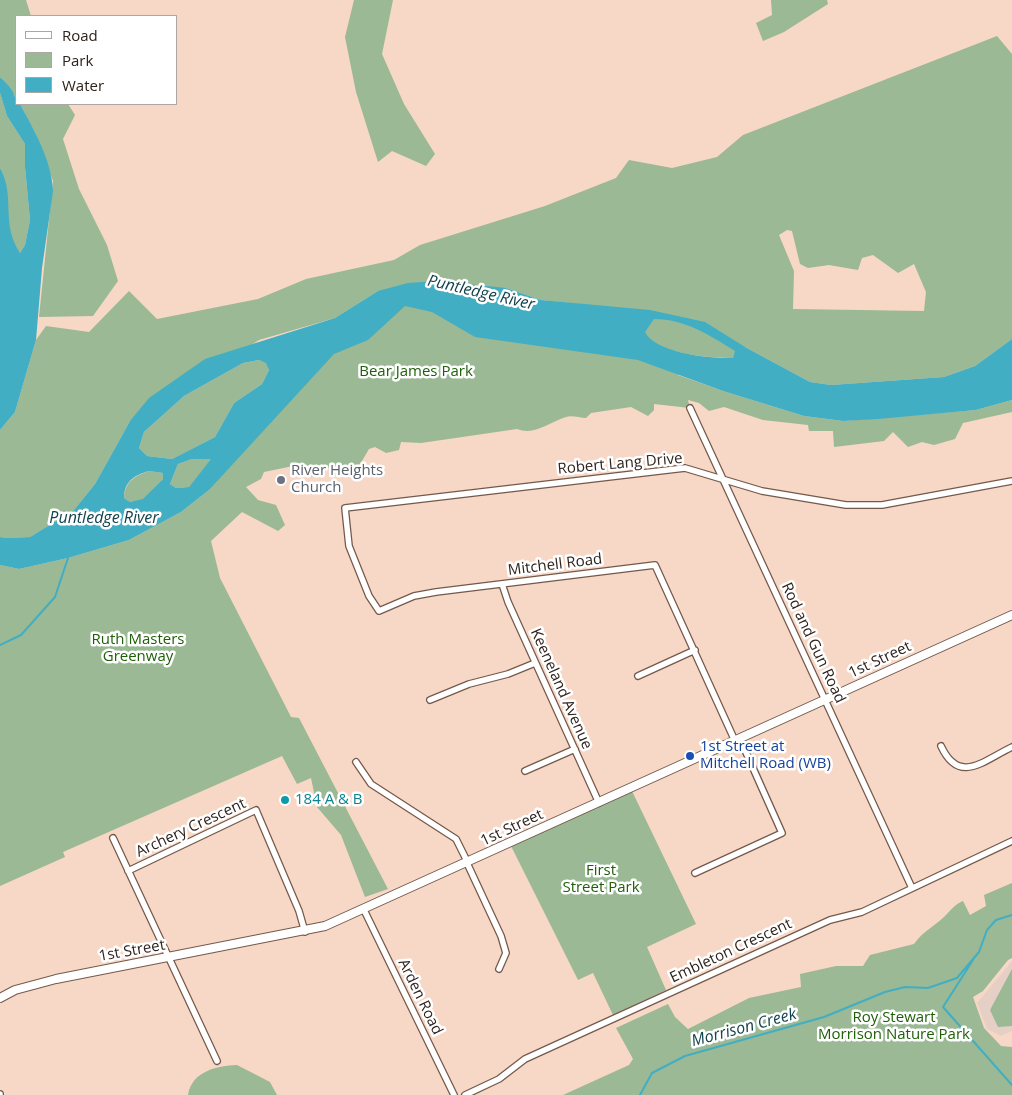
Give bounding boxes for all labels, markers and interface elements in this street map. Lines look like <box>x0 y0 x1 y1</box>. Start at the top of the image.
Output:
legend <box>15 15 178 105</box>
text: Road <box>62 25 98 45</box>
text: Park <box>62 50 93 70</box>
text: Water <box>62 75 104 95</box>
water label: Puntledge River <box>426 271 536 315</box>
park label: Bear James Park <box>359 363 473 381</box>
street label: Robert Lang Drive <box>557 450 683 478</box>
place label: River Heights Church <box>291 462 383 497</box>
marker: River Heights Church <box>275 474 287 486</box>
water label: Puntledge River <box>49 508 159 528</box>
street label: Mitchell Road <box>507 550 603 580</box>
street label: Rod and Gun Road <box>777 580 849 706</box>
street label: Keeneland Avenue <box>526 626 596 752</box>
park label: Ruth Masters Greenway <box>92 631 184 666</box>
street label: 1st Street <box>846 638 914 682</box>
place label: 1st Street at Mitchell Road (WB) <box>700 738 831 773</box>
marker: 1st Street at Mitchell Road (WB) <box>684 750 696 762</box>
place label: 184 A & B <box>295 791 363 809</box>
marker: 184 A & B <box>279 794 291 806</box>
street label: Archery Crescent <box>133 795 249 861</box>
street label: 1st Street <box>478 806 546 850</box>
park label: First Street Park <box>562 862 640 897</box>
street label: Embleton Crescent <box>667 915 795 987</box>
street label: 1st Street <box>98 936 166 966</box>
street label: Arden Road <box>394 956 446 1038</box>
water label: Morrison Creek <box>689 1005 799 1051</box>
park label: Roy Stewart Morrison Nature Park <box>818 1009 970 1044</box>

